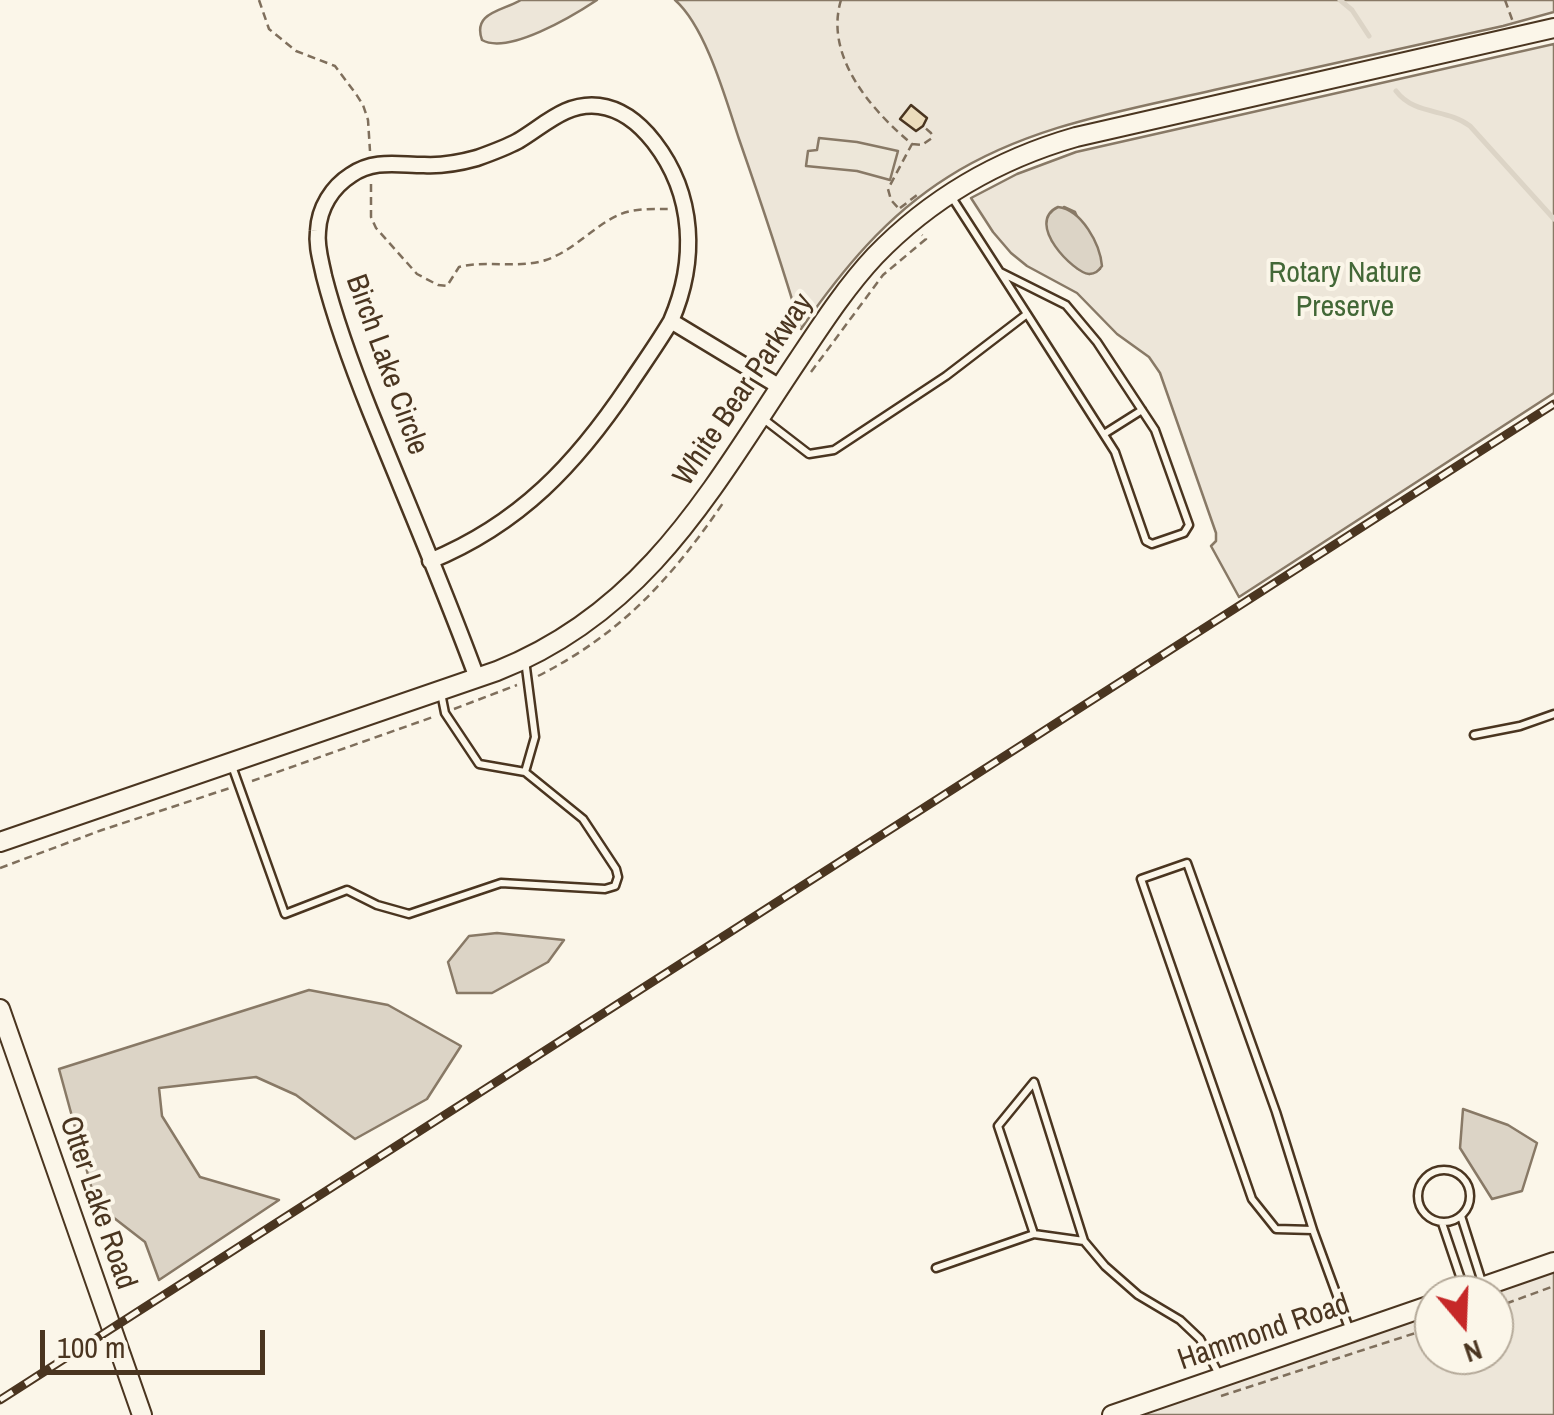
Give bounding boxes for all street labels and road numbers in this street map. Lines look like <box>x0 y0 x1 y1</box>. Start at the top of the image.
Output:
street label: Birch Lake Circle <box>337 270 435 460</box>
street label: White Bear Parkway <box>666 287 822 493</box>
street label: Otter Lake Road <box>51 1112 143 1294</box>
street label: Hammond Road <box>1173 1287 1355 1379</box>

